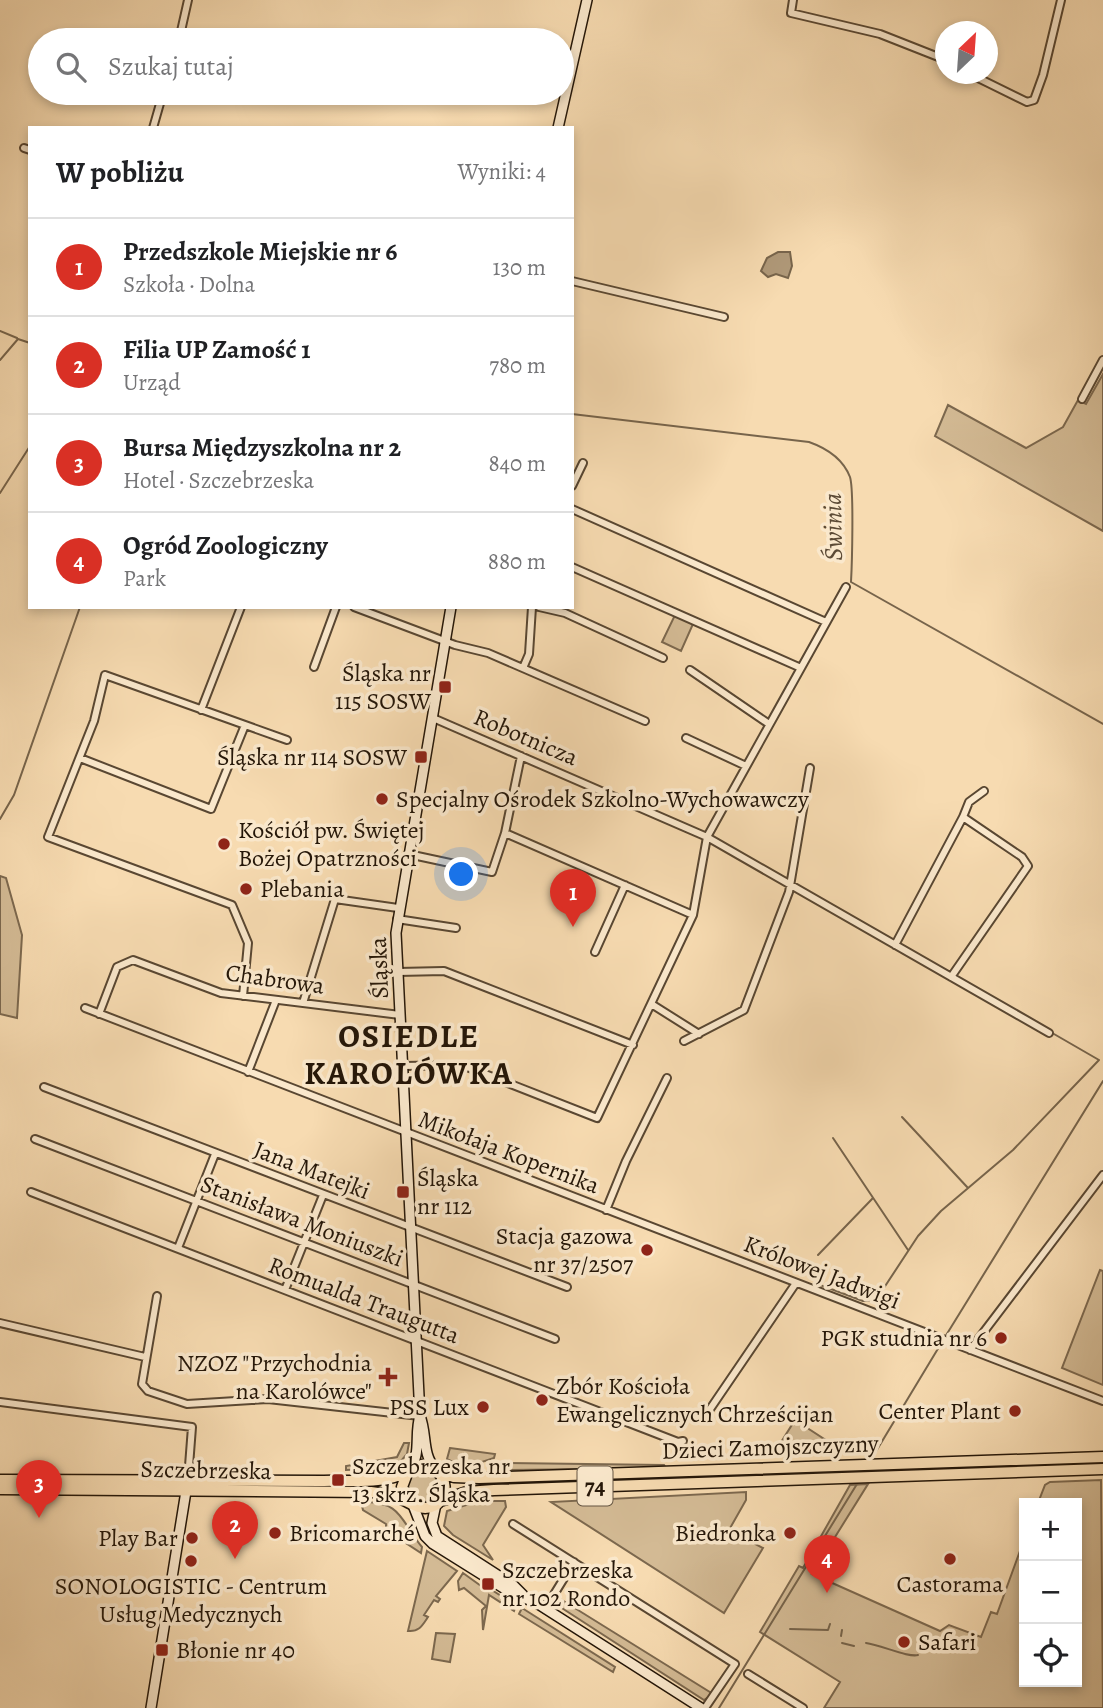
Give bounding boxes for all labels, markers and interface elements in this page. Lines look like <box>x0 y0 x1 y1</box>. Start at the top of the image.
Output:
north arrow <box>935 21 998 84</box>
search box <box>28 28 574 105</box>
icon: search <box>52 48 90 86</box>
text: Szukaj tutaj <box>108 49 234 84</box>
text: W pobliżu <box>56 152 184 192</box>
text: Wyniki: 4 <box>457 156 546 187</box>
text: Przedszkole Miejskie nr 6 <box>123 234 397 269</box>
text: 1 <box>75 252 83 283</box>
text: 130 m <box>493 252 546 283</box>
text: Szkoła · Dolna <box>123 269 255 300</box>
text: Filia UP Zamość 1 <box>123 332 310 367</box>
text: 2 <box>73 350 85 381</box>
text: 780 m <box>489 350 546 381</box>
text: Urząd <box>123 367 181 398</box>
text: Bursa Międzyszkolna nr 2 <box>123 430 401 465</box>
text: 3 <box>74 448 84 479</box>
text: 840 m <box>488 448 546 479</box>
text: Hotel · Szczebrzeska <box>123 465 314 496</box>
water label: Świnia <box>815 493 851 561</box>
text: Ogród Zoologiczny <box>123 528 328 563</box>
text: 4 <box>74 546 84 577</box>
text: 880 m <box>488 546 546 577</box>
text: Park <box>123 563 166 594</box>
place label: Śląska nr 115 SOSW <box>335 657 432 717</box>
marker: Śląska nr 115 SOSW <box>437 679 453 695</box>
street label: Robotnicza <box>469 701 584 774</box>
place label: Śląska nr 114 SOSW <box>217 741 408 773</box>
marker: Śląska nr 114 SOSW <box>413 749 429 765</box>
place label: Specjalny Ośrodek Szkolno-Wychowawczy <box>396 783 809 815</box>
marker: Specjalny Ośrodek Szkolno-Wychowawczy <box>374 791 390 807</box>
place label: Kościół pw. Świętej Bożej Opatrzności <box>238 814 425 874</box>
marker: Kościół pw. Świętej Bożej Opatrzności <box>216 836 232 852</box>
your location <box>444 857 478 891</box>
pin: 1 <box>550 869 596 927</box>
place label: Plebania <box>260 873 345 905</box>
marker: Plebania <box>238 881 254 897</box>
street label: Śląska <box>362 936 396 999</box>
street label: Chabrowa <box>224 956 327 1002</box>
district label: OSIEDLE KAROLÓWKA <box>304 1014 514 1095</box>
street label: Mikołaja Kopernika <box>414 1103 605 1202</box>
street label: Jana Matejki <box>249 1133 375 1207</box>
place label: Śląska nr 112 <box>417 1162 480 1222</box>
street label: Stanisława Moniuszki <box>196 1168 408 1274</box>
marker: Śląska nr 112 <box>395 1184 411 1200</box>
place label: Stacja gazowa nr 37/2507 <box>496 1220 634 1280</box>
street label: Królowej Jadwigi <box>739 1227 905 1317</box>
marker: Stacja gazowa nr 37/2507 <box>639 1242 655 1258</box>
street label: Romualda Traugutta <box>264 1249 465 1351</box>
place label: PGK studnia nr 6 <box>820 1322 987 1354</box>
marker: PGK studnia nr 6 <box>993 1330 1009 1346</box>
place label: NZOZ "Przychodnia na Karolówce" <box>177 1347 373 1407</box>
marker: NZOZ "Przychodnia na Karolówce" <box>378 1367 398 1387</box>
place label: Zbór Kościoła Ewangelicznych Chrześcijan <box>556 1370 833 1430</box>
place label: PSS Lux <box>389 1391 470 1423</box>
marker: Zbór Kościoła Ewangelicznych Chrześcijan <box>534 1392 550 1408</box>
place label: Center Plant <box>879 1395 1001 1427</box>
marker: PSS Lux <box>475 1399 491 1415</box>
marker: Center Plant <box>1007 1403 1023 1419</box>
street label: Dzieci Zamojszczyzny <box>661 1427 879 1467</box>
place label: Szczebrzeska nr 13 skrz. Śląska <box>352 1450 510 1510</box>
street label: Szczebrzeska <box>140 1453 273 1487</box>
pin: 3 <box>16 1460 62 1518</box>
road number: 74 <box>578 1466 612 1506</box>
marker: Szczebrzeska nr 13 skrz. Śląska <box>330 1472 346 1488</box>
map controls <box>1019 1498 1082 1687</box>
button: + <box>1019 1498 1082 1561</box>
pin: 2 <box>212 1501 258 1559</box>
place label: Bricomarché <box>289 1517 415 1549</box>
place label: Biedronka <box>675 1517 777 1549</box>
place label: Play Bar <box>98 1522 178 1554</box>
marker: Bricomarché <box>267 1525 283 1541</box>
marker: Biedronka <box>782 1525 798 1541</box>
marker: Play Bar <box>184 1530 200 1546</box>
pin: 4 <box>804 1535 850 1593</box>
marker: Castorama <box>942 1551 958 1567</box>
marker: SONOLOGISTIC - Centrum Usług Medycznych <box>183 1553 199 1569</box>
place label: Szczebrzeska nr 102 Rondo <box>502 1554 634 1614</box>
button: − <box>1019 1561 1082 1624</box>
place label: Castorama <box>896 1568 1004 1600</box>
place label: SONOLOGISTIC - Centrum Usług Medycznych <box>55 1570 327 1630</box>
marker: Szczebrzeska nr 102 Rondo <box>480 1576 496 1592</box>
button: locate <box>1019 1624 1082 1687</box>
place label: Safari <box>918 1626 976 1658</box>
place label: Błonie nr 40 <box>176 1634 295 1666</box>
marker: Safari <box>896 1634 912 1650</box>
marker: Błonie nr 40 <box>154 1642 170 1658</box>

